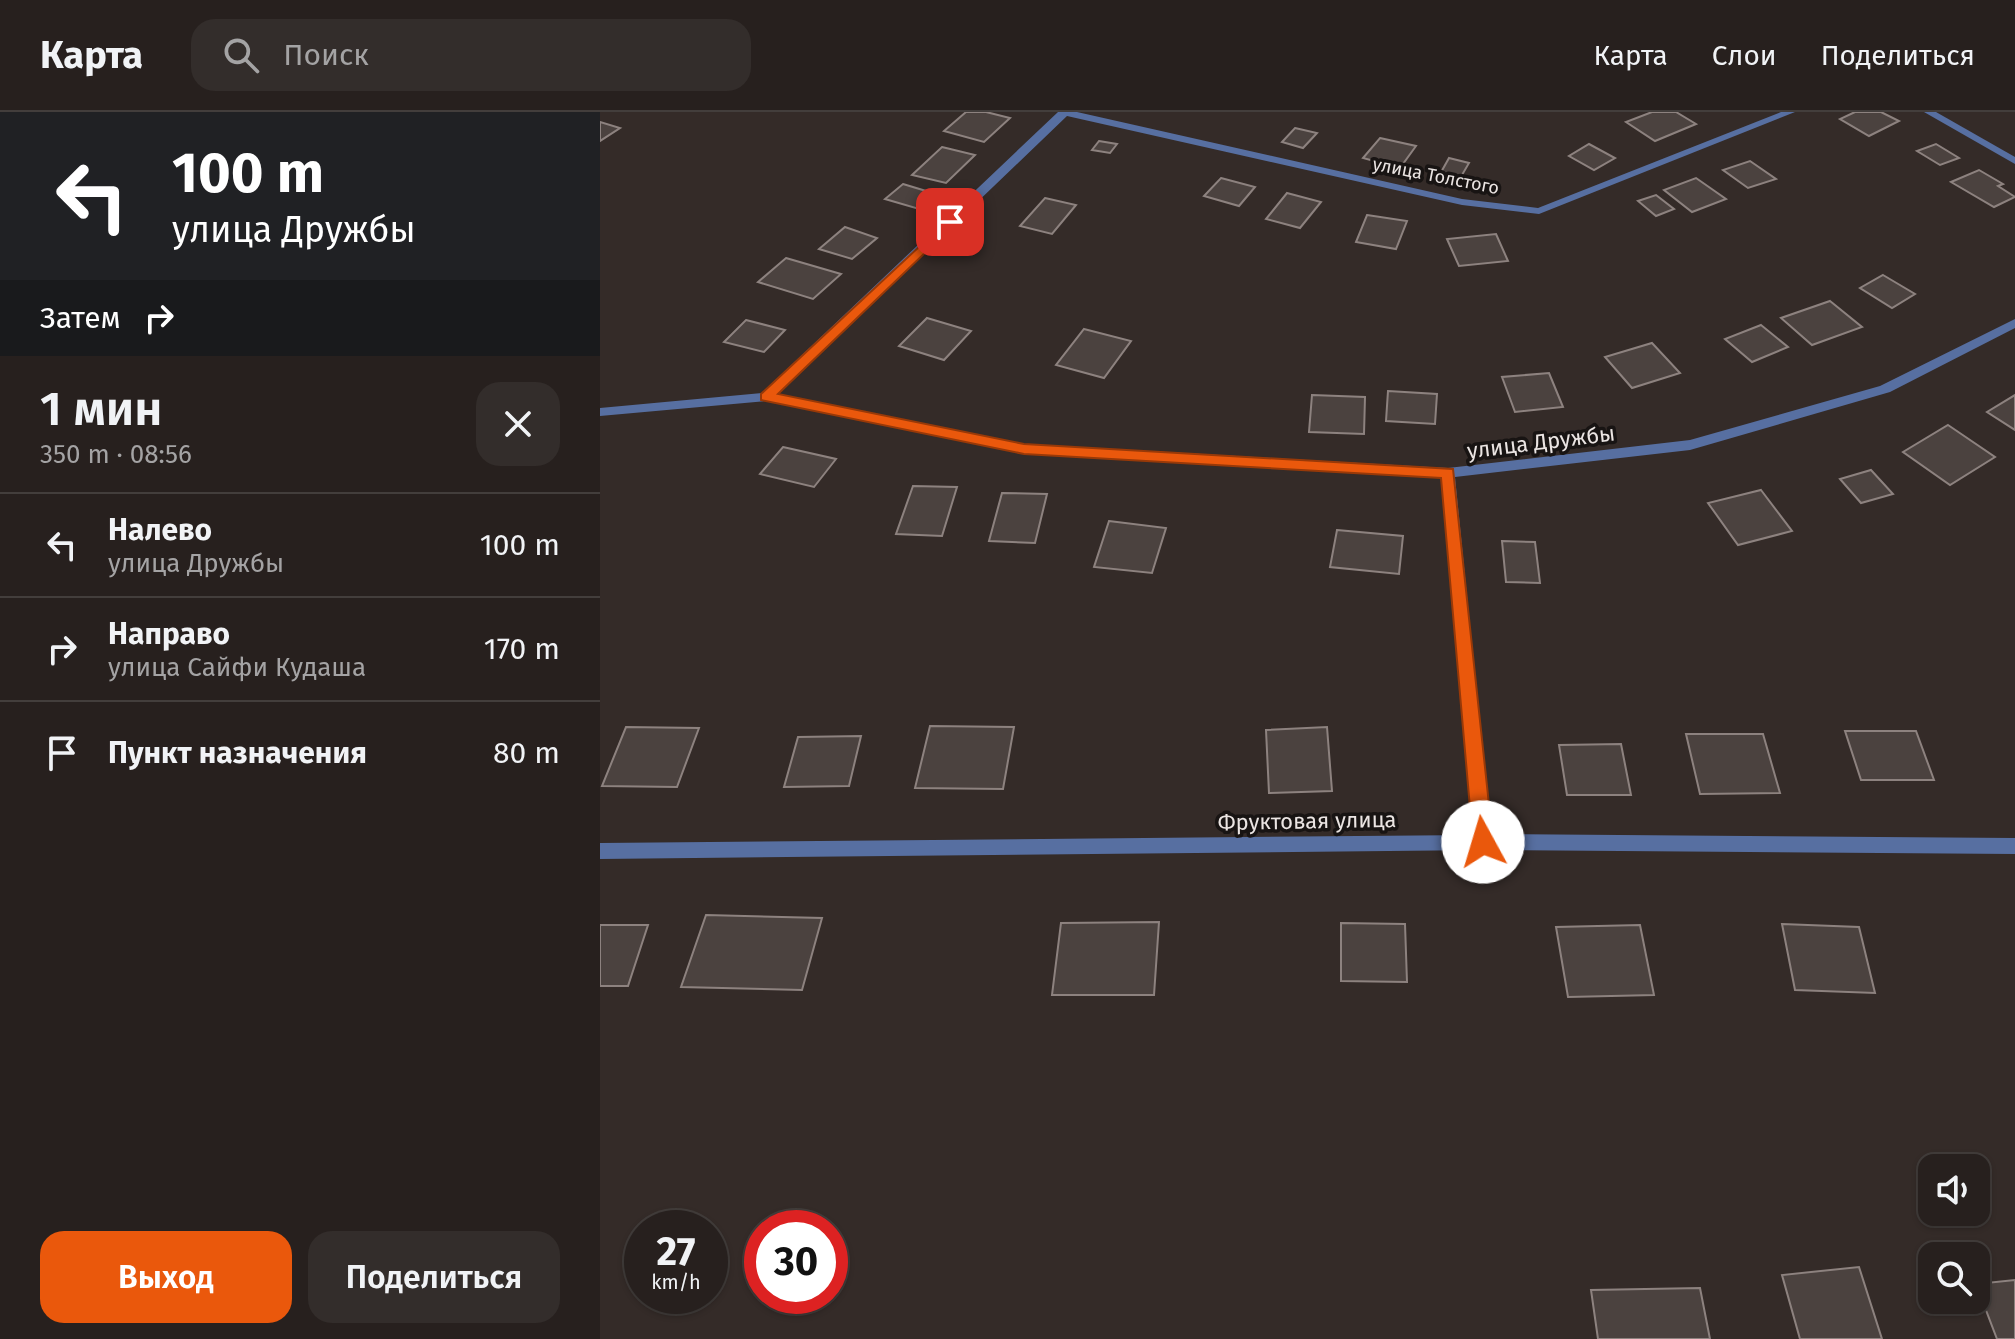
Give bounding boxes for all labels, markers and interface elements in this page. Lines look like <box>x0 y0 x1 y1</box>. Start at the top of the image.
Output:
search box <box>191 19 751 91</box>
text: Карта <box>40 32 143 78</box>
icon: search <box>219 33 263 77</box>
text: Поиск <box>283 37 369 73</box>
text: Карта <box>1593 39 1668 72</box>
text: Слои <box>1712 39 1777 72</box>
text: Поделиться <box>1821 39 1975 72</box>
text: 100 m <box>172 140 324 207</box>
icon: left <box>40 144 144 248</box>
street label: улица Толстого <box>1371 153 1501 199</box>
pin <box>916 188 984 256</box>
icon: arrive <box>928 200 972 244</box>
text: улица Дружбы <box>172 208 416 252</box>
icon: right <box>137 296 181 340</box>
text: Затем <box>40 300 121 336</box>
text: 1 мин <box>40 380 163 438</box>
button: close <box>476 382 560 466</box>
street label: улица Дружбы <box>1465 420 1617 464</box>
text: 350 m · 08:56 <box>40 439 192 470</box>
text: Налево <box>108 512 212 548</box>
icon: left <box>40 523 84 567</box>
text: 100 m <box>480 527 560 563</box>
text: улица Дружбы <box>108 548 284 579</box>
text: Направо <box>108 616 230 652</box>
icon: right <box>40 627 84 671</box>
text: 170 m <box>484 631 560 667</box>
text: улица Сайфи Кудаша <box>108 652 366 683</box>
icon: arrive <box>40 731 84 775</box>
text: Пункт назначения <box>108 735 367 771</box>
text: 80 m <box>493 735 560 771</box>
position arrow <box>1441 800 1525 884</box>
street label: Фруктовая улица <box>1217 806 1397 836</box>
map controls <box>1918 1154 1990 1314</box>
button: sound <box>1918 1154 1990 1226</box>
speed limit sign: 30 <box>744 1210 848 1314</box>
text: 27 <box>657 1228 696 1276</box>
button: Выход <box>40 1231 292 1323</box>
button: Поделиться <box>308 1231 560 1323</box>
button: search <box>1918 1242 1990 1314</box>
text: km/h <box>651 1270 701 1294</box>

